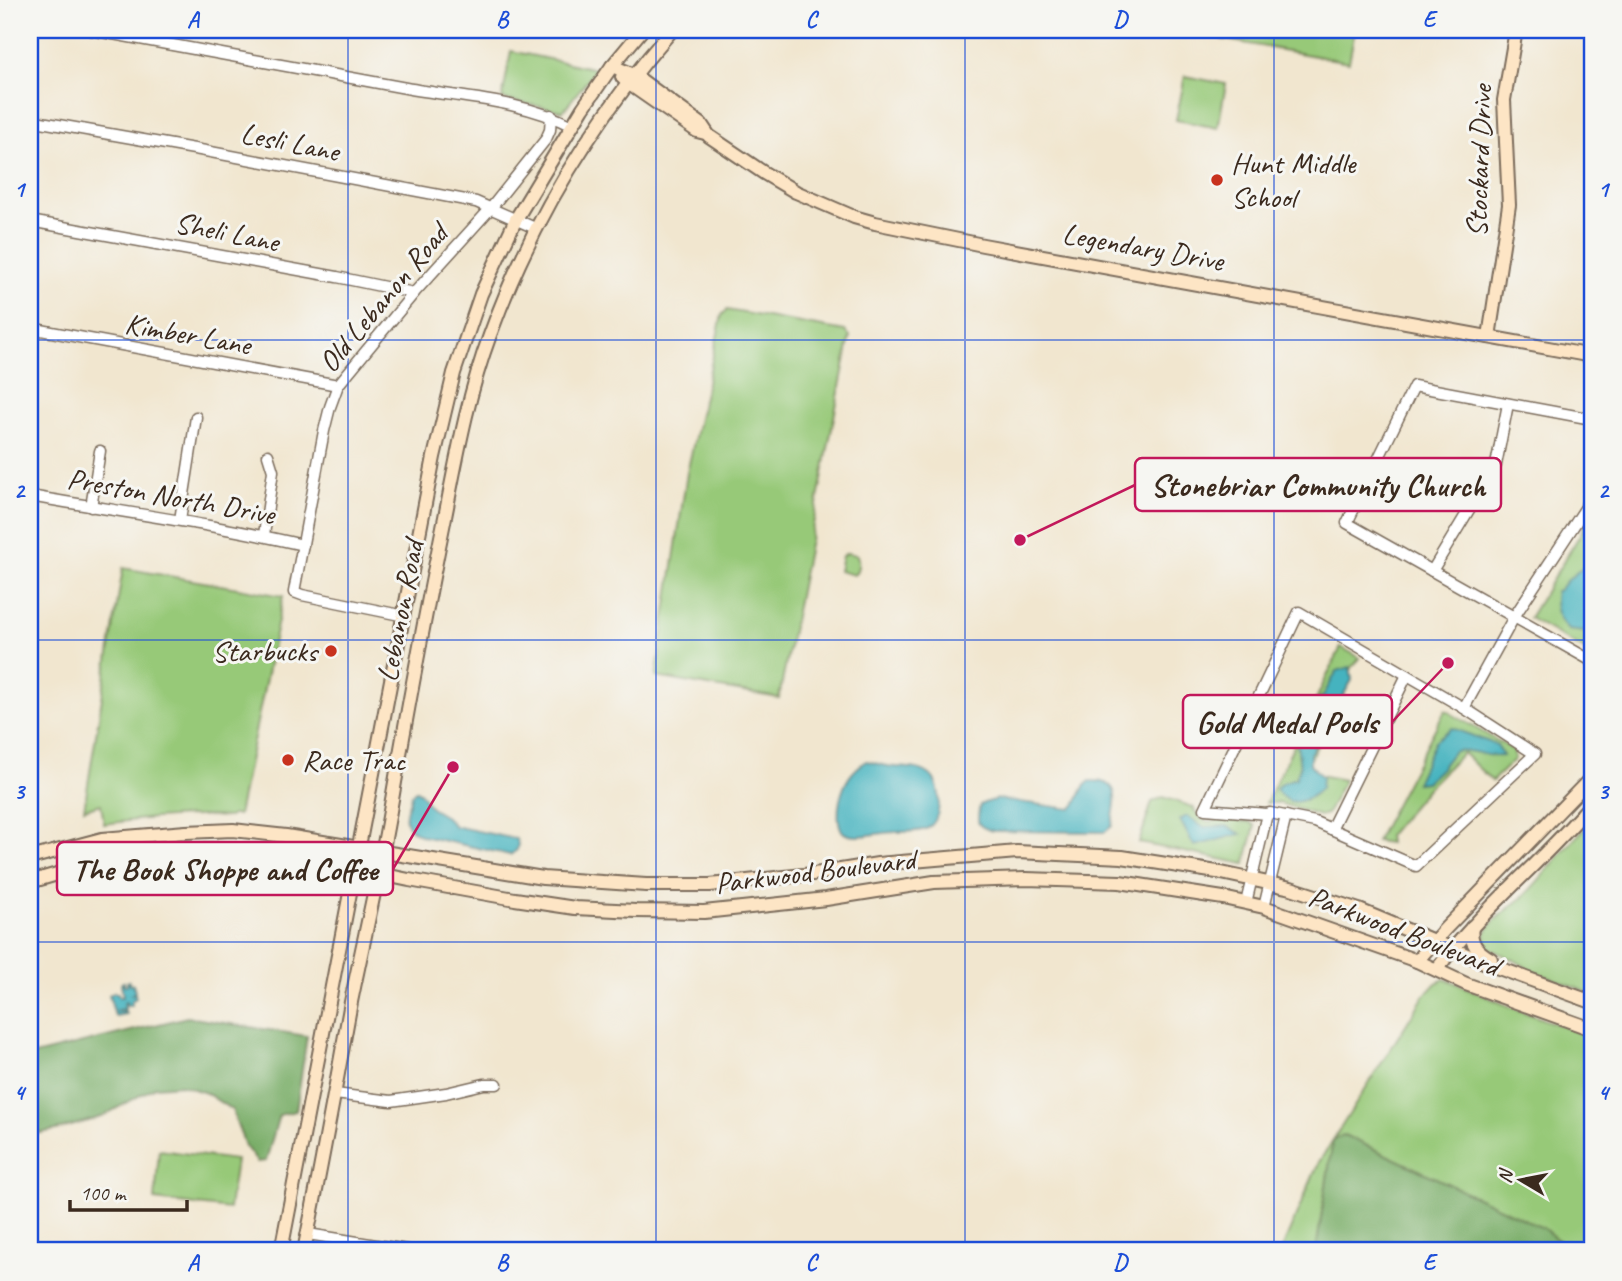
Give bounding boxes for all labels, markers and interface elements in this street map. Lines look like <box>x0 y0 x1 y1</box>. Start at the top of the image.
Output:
text: A <box>187 5 201 34</box>
text: B <box>496 5 510 34</box>
text: C <box>806 5 820 34</box>
text: D <box>1113 5 1129 34</box>
text: E <box>1423 5 1439 34</box>
street label: Stockard Drive <box>1457 82 1501 238</box>
street label: Lesli Lane <box>238 114 344 171</box>
place label: Hunt Middle School <box>1231 144 1358 216</box>
marker: Hunt Middle School <box>1209 172 1225 188</box>
text: 1 <box>14 175 27 204</box>
text: 1 <box>1598 175 1611 204</box>
street label: Sheli Lane <box>172 203 284 261</box>
street label: Old Lebanon Road <box>310 213 459 380</box>
street label: Legendary Drive <box>1060 214 1229 280</box>
street label: Kimber Lane <box>122 304 256 364</box>
callout: Stonebriar Community Church <box>1135 458 1501 511</box>
street label: Preston North Drive <box>64 459 280 533</box>
text: Stonebriar Community Church <box>1151 465 1487 506</box>
text: 2 <box>14 476 27 505</box>
text: 2 <box>1598 476 1611 505</box>
street label: Lebanon Road <box>368 533 433 685</box>
place label: Starbucks <box>212 632 320 670</box>
marker: Starbucks <box>323 643 339 659</box>
callout: Gold Medal Pools <box>1183 695 1392 748</box>
text: Gold Medal Pools <box>1196 702 1381 743</box>
place label: Race Trac <box>302 741 406 779</box>
marker: Race Trac <box>280 752 296 768</box>
text: 3 <box>14 777 27 806</box>
text: 3 <box>1598 777 1611 806</box>
street label: Parkwood Boulevard <box>713 839 921 902</box>
callout: The Book Shoppe and Coffee <box>57 842 393 895</box>
text: The Book Shoppe and Coffee <box>72 849 380 890</box>
street label: Parkwood Boulevard <box>1303 877 1509 986</box>
text: 4 <box>14 1078 27 1107</box>
text: 4 <box>1598 1078 1611 1107</box>
north arrow <box>1486 1144 1556 1214</box>
text: N <box>1492 1166 1519 1185</box>
scale bar <box>70 1169 187 1213</box>
text: 100 m <box>80 1180 127 1206</box>
text: A <box>187 1248 201 1277</box>
text: B <box>496 1248 510 1277</box>
text: C <box>806 1248 820 1277</box>
text: D <box>1113 1248 1129 1277</box>
text: E <box>1423 1248 1439 1277</box>

